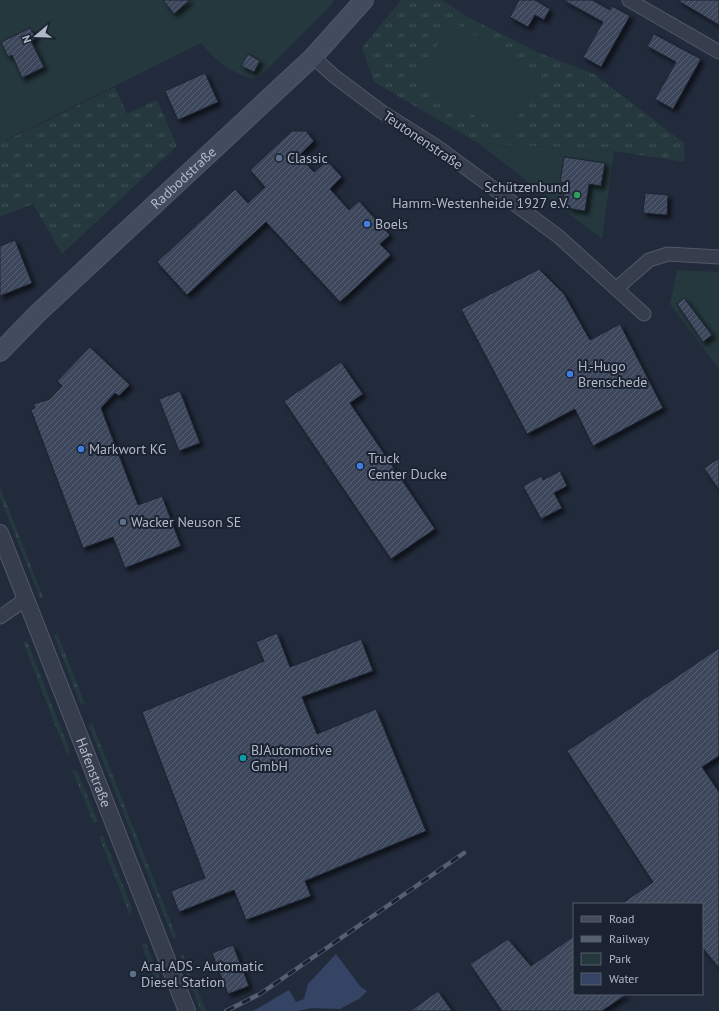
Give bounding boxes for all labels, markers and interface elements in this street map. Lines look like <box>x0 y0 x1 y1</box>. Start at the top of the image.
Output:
north arrow <box>16 16 56 56</box>
text: N <box>19 34 34 45</box>
street label: Teutonenstraße <box>379 107 467 173</box>
street label: Radbodstraße <box>147 143 220 213</box>
place label: Classic <box>287 149 328 167</box>
marker: Classic <box>274 153 284 163</box>
place label: Schützenbund Hamm-Westenheide 1927 e.V. <box>392 178 569 212</box>
marker: Schützenbund Hamm-Westenheide 1927 e.V. <box>572 190 582 200</box>
place label: Boels <box>375 215 408 233</box>
marker: Boels <box>362 219 372 229</box>
place label: H.-Hugo Brenschede <box>578 357 647 391</box>
marker: H.-Hugo Brenschede <box>565 369 575 379</box>
place label: Markwort KG <box>89 440 166 458</box>
marker: Markwort KG <box>76 444 86 454</box>
place label: Truck Center Ducke <box>368 449 447 483</box>
marker: Truck Center Ducke <box>355 461 365 471</box>
place label: Wacker Neuson SE <box>131 513 241 531</box>
marker: Wacker Neuson SE <box>118 517 128 527</box>
street label: Hafenstraße <box>72 735 115 810</box>
place label: BJAutomotive GmbH <box>251 741 332 775</box>
marker: BJAutomotive GmbH <box>238 753 248 763</box>
legend <box>573 903 703 995</box>
text: Road <box>609 911 634 926</box>
text: Railway <box>609 931 649 946</box>
text: Park <box>609 951 631 966</box>
place label: Aral ADS - Automatic Diesel Station <box>141 957 264 991</box>
marker: Aral ADS - Automatic Diesel Station <box>128 969 138 979</box>
text: Water <box>609 971 639 986</box>

